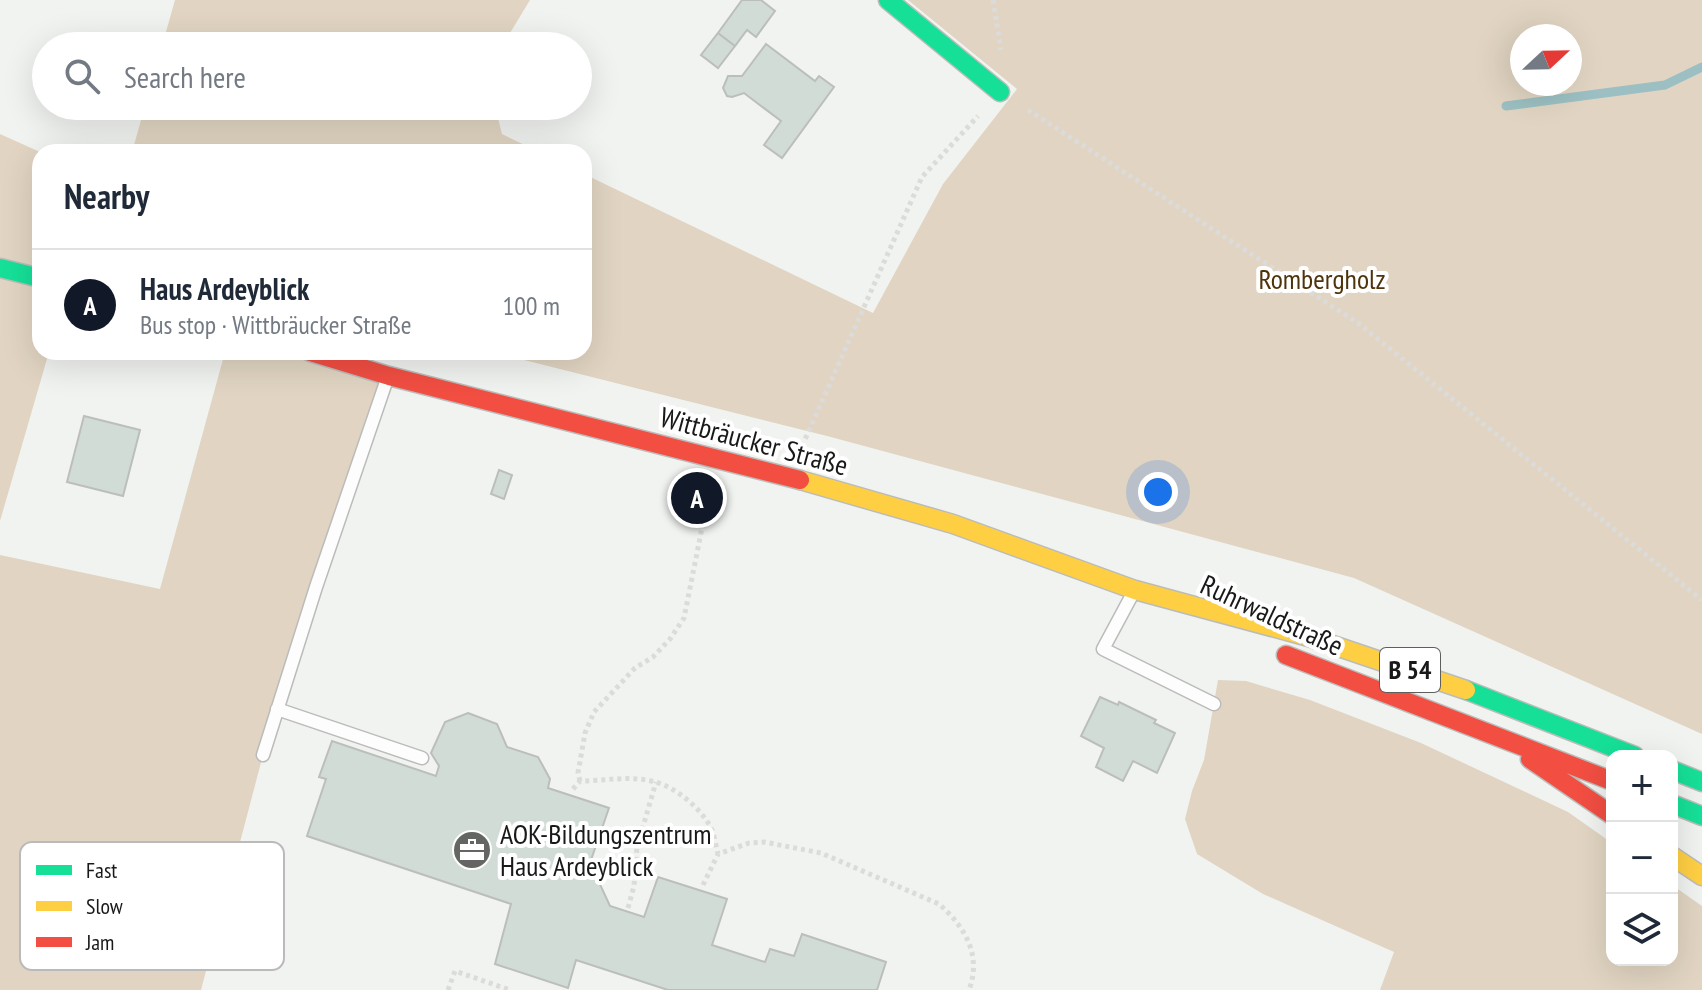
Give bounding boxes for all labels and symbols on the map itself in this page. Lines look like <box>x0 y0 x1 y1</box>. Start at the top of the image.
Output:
north arrow <box>1510 24 1582 96</box>
park label: Rombergholz <box>1258 260 1386 297</box>
street label: Wittbräucker Straße <box>656 398 852 483</box>
pin: A <box>671 468 723 528</box>
your location <box>1138 472 1178 512</box>
street label: Ruhrwaldstraße <box>1195 565 1349 664</box>
road number: B 54 <box>1380 648 1440 692</box>
place label: AOK-Bildungszentrum Haus Ardeyblick <box>500 815 711 884</box>
office icon: AOK-Bildungszentrum Haus Ardeyblick <box>451 829 493 871</box>
legend <box>20 842 284 970</box>
text: Fast <box>86 856 117 884</box>
text: Slow <box>86 892 123 920</box>
text: Jam <box>85 928 114 956</box>

